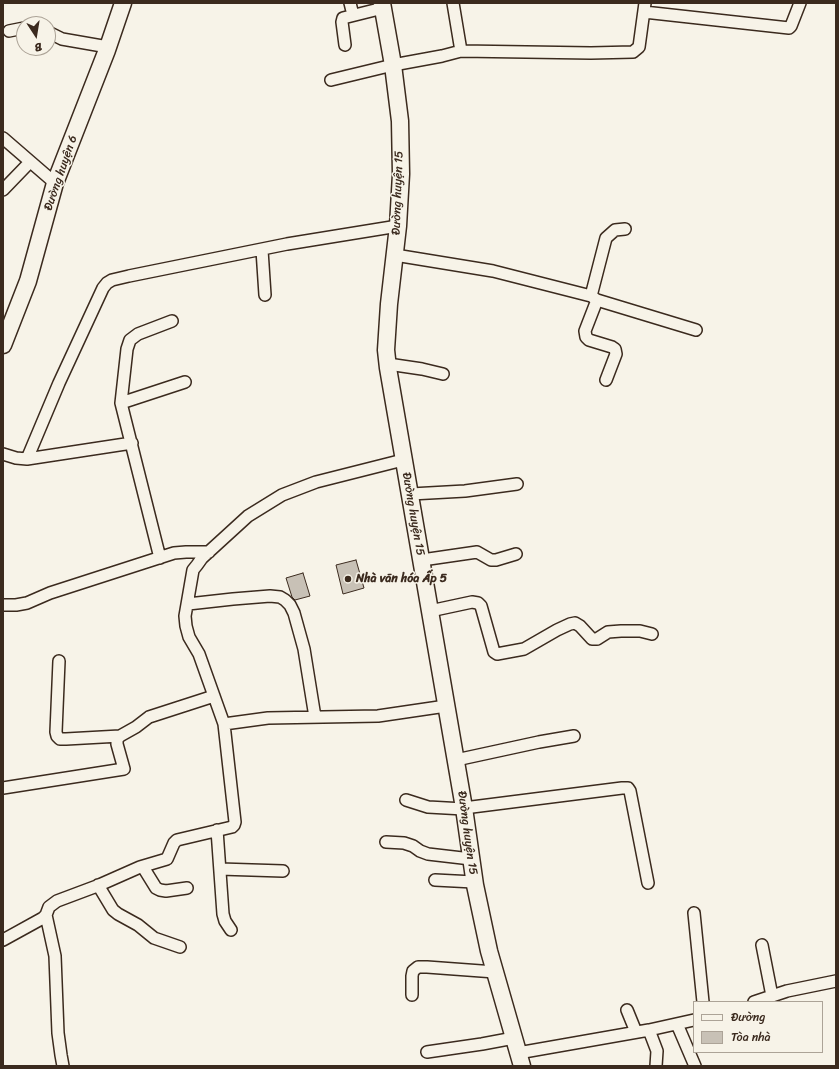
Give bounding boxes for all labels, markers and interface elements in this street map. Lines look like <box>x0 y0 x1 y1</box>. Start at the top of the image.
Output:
north arrow <box>16 16 56 56</box>
text: B <box>33 37 44 57</box>
street label: Đường huyện 6 <box>41 133 81 213</box>
street label: Đường huyện 15 <box>389 150 407 236</box>
street label: Đường huyện 15 <box>399 471 427 557</box>
place label: Nhà văn hóa Ấp 5 <box>356 572 447 586</box>
marker: Nhà văn hóa Ấp 5 <box>343 574 353 584</box>
street label: Đường huyện 15 <box>454 790 480 876</box>
legend <box>693 1001 823 1053</box>
text: Đường <box>731 1006 765 1028</box>
text: Tòa nhà <box>731 1026 771 1048</box>

